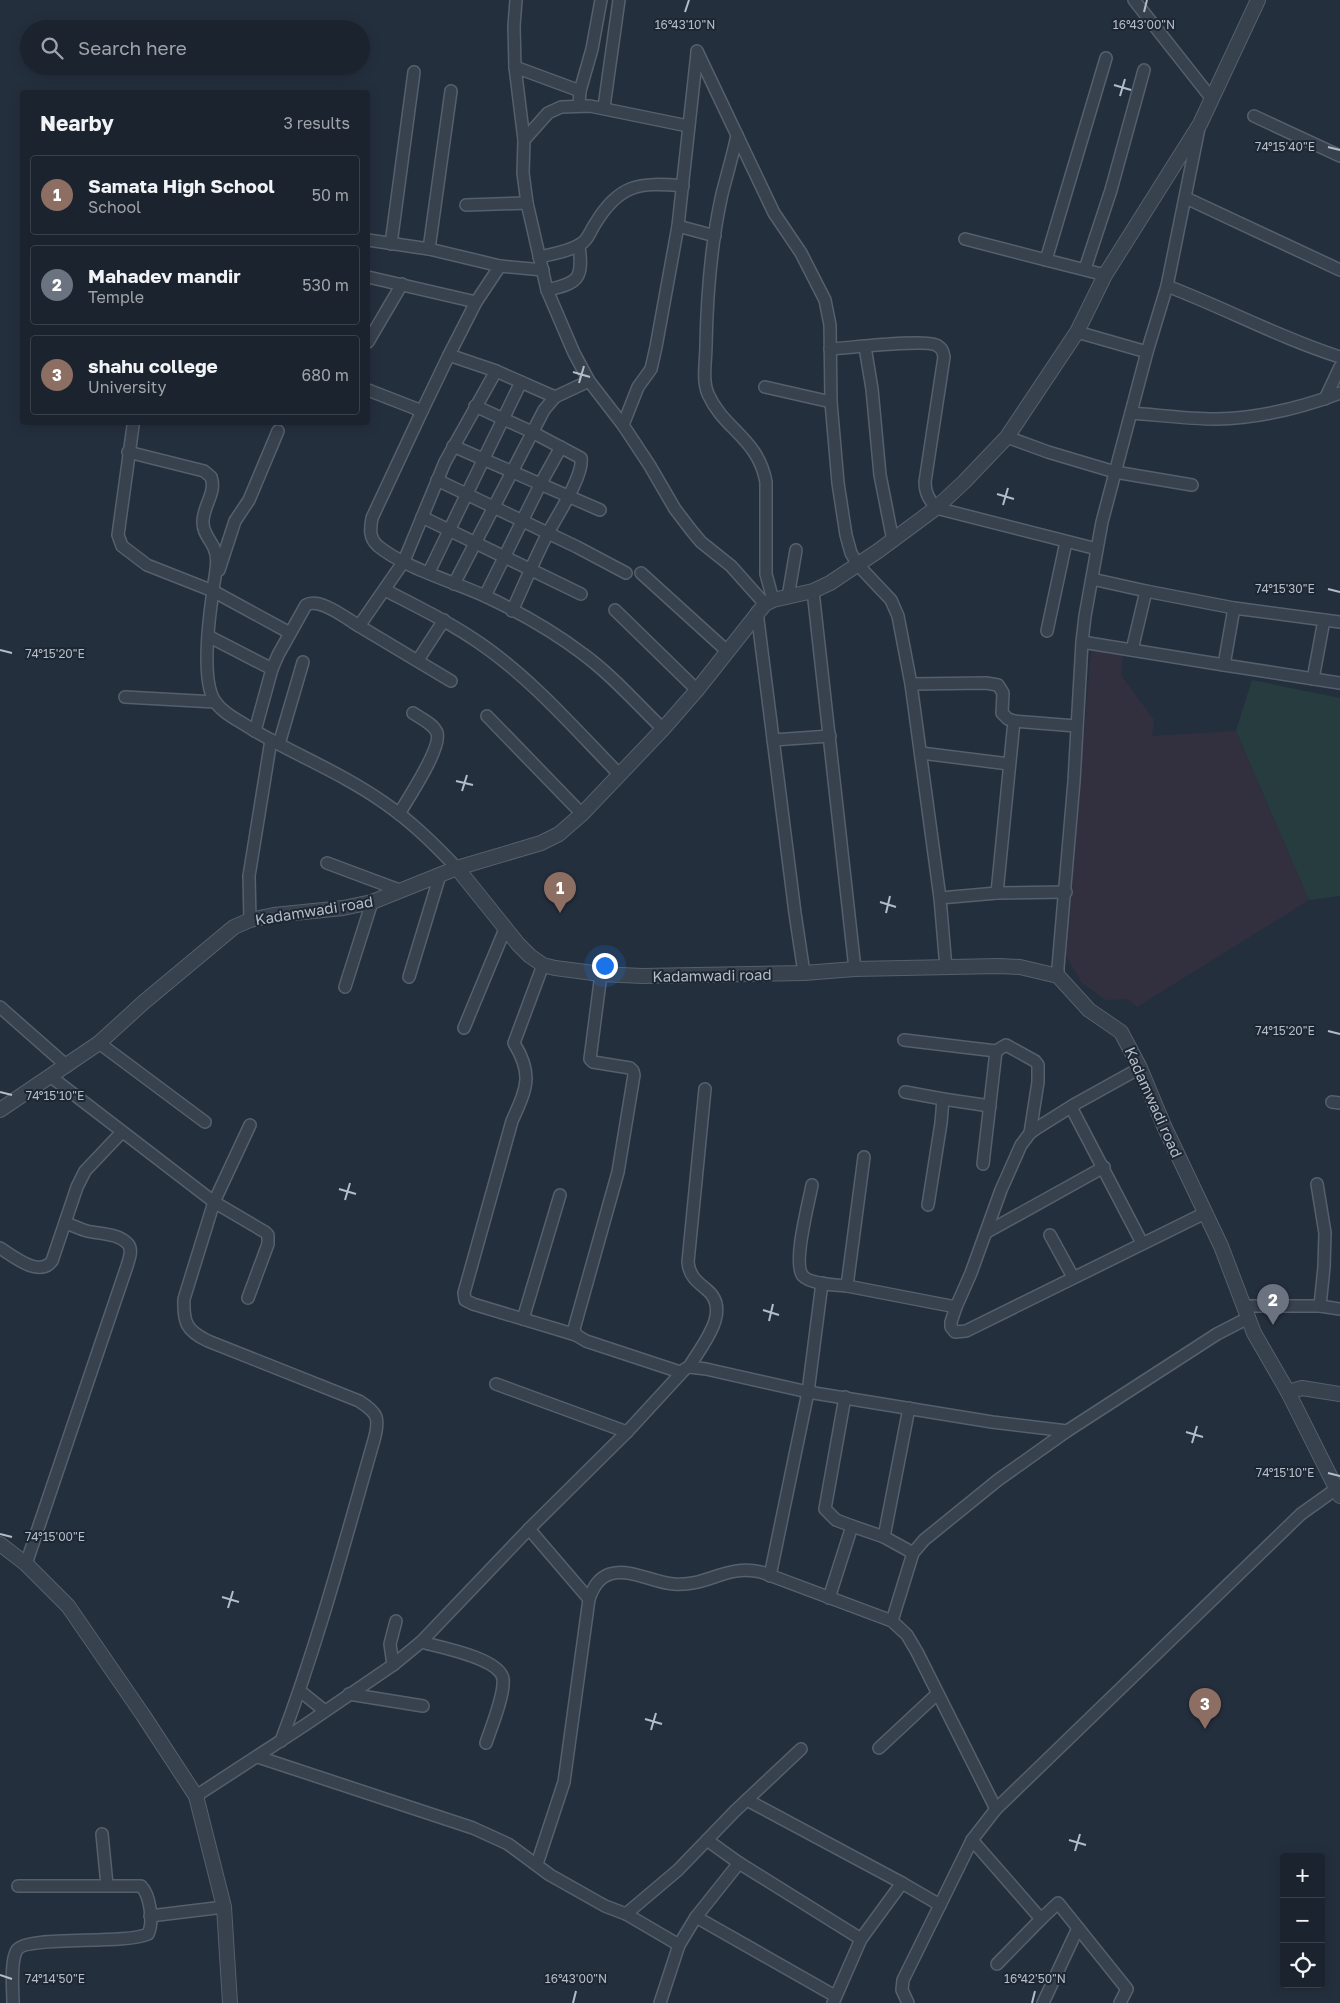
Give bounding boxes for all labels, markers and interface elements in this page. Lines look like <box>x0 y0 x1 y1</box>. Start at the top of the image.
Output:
text: 16°43'10"N <box>655 17 715 32</box>
text: 16°43'00"N <box>1113 17 1175 32</box>
search box <box>20 20 370 75</box>
icon: search <box>38 34 66 62</box>
text: Search here <box>78 36 187 59</box>
text: Nearby <box>40 110 114 136</box>
text: 3 results <box>283 113 350 133</box>
text: 74°15'40"E <box>1255 139 1315 154</box>
text: Samata High School <box>88 174 275 197</box>
text: 1 <box>53 185 61 205</box>
text: 50 m <box>312 185 349 205</box>
text: School <box>88 197 141 217</box>
text: Mahadev mandir <box>88 264 241 287</box>
text: 2 <box>52 275 62 295</box>
text: 530 m <box>302 275 349 295</box>
text: Temple <box>88 287 144 307</box>
text: shahu college <box>88 354 218 377</box>
text: 3 <box>52 365 62 385</box>
text: 680 m <box>301 365 349 385</box>
text: University <box>88 377 166 397</box>
text: 74°15'30"E <box>1255 581 1315 596</box>
text: 74°15'20"E <box>25 646 85 661</box>
pin: 1 <box>544 872 576 913</box>
street label: Kadamwadi road <box>254 892 374 928</box>
your location <box>592 953 618 979</box>
street label: Kadamwadi road <box>652 965 772 985</box>
text: 74°15'20"E <box>1255 1023 1315 1038</box>
street label: Kadamwadi road <box>1122 1044 1186 1160</box>
text: 74°15'10"E <box>26 1088 84 1103</box>
pin: 2 <box>1257 1284 1289 1325</box>
text: 74°15'10"E <box>1256 1465 1314 1480</box>
text: 74°15'00"E <box>25 1529 85 1544</box>
pin: 3 <box>1189 1688 1221 1729</box>
map controls <box>1280 1853 1325 1988</box>
button: + <box>1280 1853 1325 1898</box>
button: − <box>1280 1898 1325 1943</box>
button: locate <box>1280 1943 1325 1988</box>
text: 74°14'50"E <box>25 1971 85 1986</box>
text: 16°43'00"N <box>545 1971 607 1986</box>
text: 16°42'50"N <box>1004 1971 1066 1986</box>

